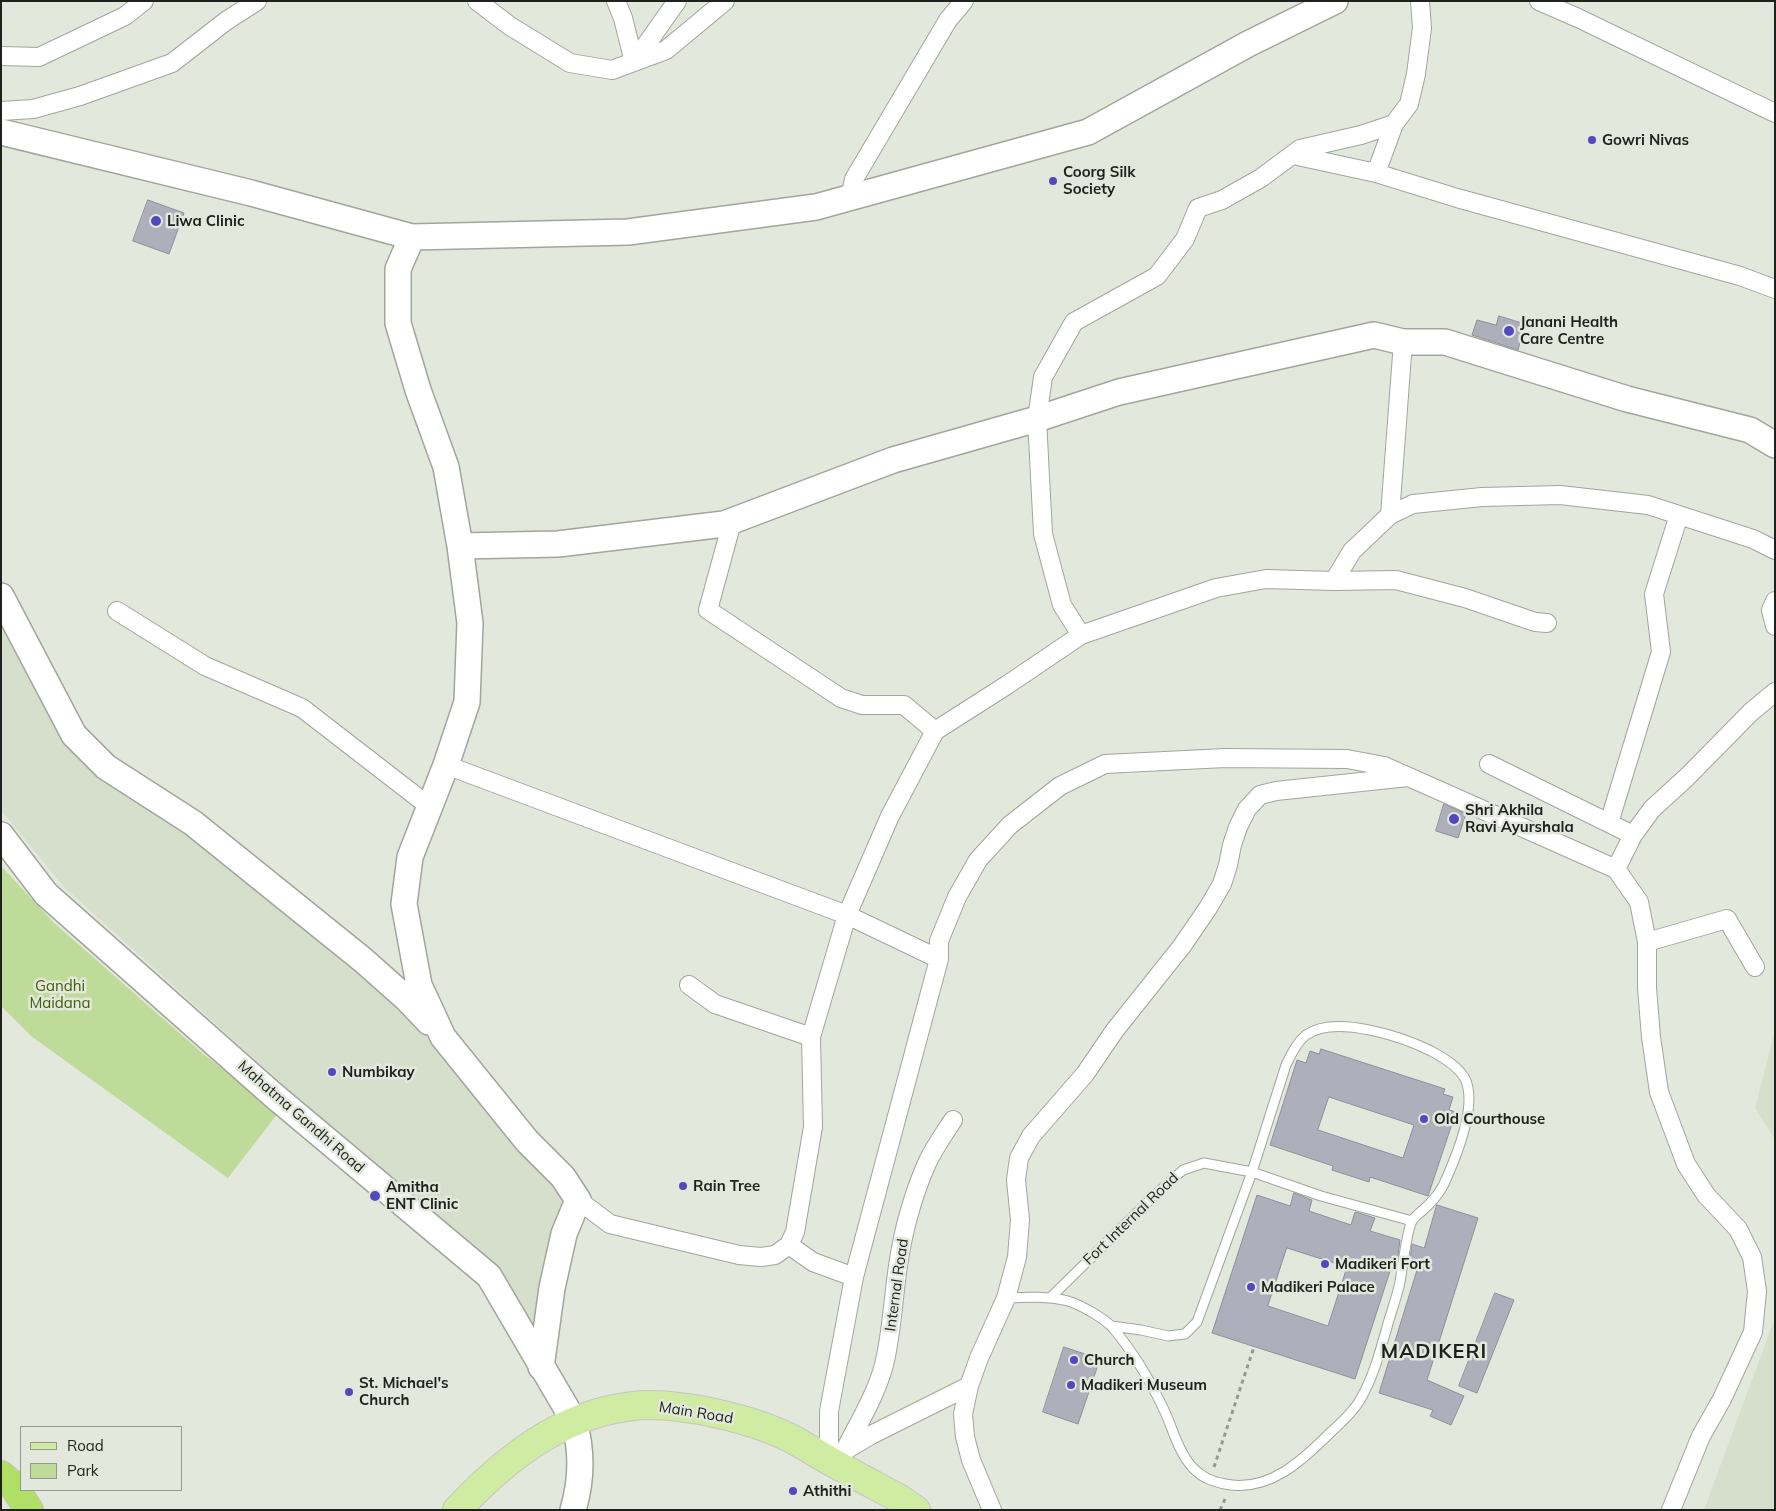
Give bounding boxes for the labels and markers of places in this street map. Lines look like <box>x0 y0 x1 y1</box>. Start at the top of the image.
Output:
place label: Gowri Nivas <box>1602 131 1689 149</box>
marker: Gowri Nivas <box>1586 134 1598 146</box>
place label: Coorg Silk Society <box>1063 163 1136 198</box>
marker: Coorg Silk Society <box>1047 175 1059 187</box>
place label: Liwa Clinic <box>167 212 244 230</box>
marker: Liwa Clinic <box>149 214 163 228</box>
place label: Janani Health Care Centre <box>1520 313 1618 348</box>
marker: Janani Health Care Centre <box>1502 324 1516 338</box>
place label: Shri Akhila Ravi Ayurshala <box>1465 801 1574 836</box>
marker: Shri Akhila Ravi Ayurshala <box>1447 812 1461 826</box>
place label: Numbikay <box>342 1063 415 1081</box>
marker: Numbikay <box>326 1066 338 1078</box>
place label: Old Courthouse <box>1434 1110 1545 1128</box>
marker: Old Courthouse <box>1418 1113 1430 1125</box>
place label: Rain Tree <box>693 1177 760 1195</box>
place label: Amitha ENT Clinic <box>386 1178 458 1213</box>
marker: Rain Tree <box>677 1180 689 1192</box>
marker: Amitha ENT Clinic <box>368 1189 382 1203</box>
place label: Madikeri Fort <box>1335 1255 1430 1273</box>
marker: Madikeri Fort <box>1319 1258 1331 1270</box>
place label: Madikeri Palace <box>1261 1278 1375 1296</box>
marker: Madikeri Palace <box>1245 1281 1257 1293</box>
place label: Church <box>1084 1351 1135 1369</box>
marker: Church <box>1068 1354 1080 1366</box>
place label: St. Michael's Church <box>359 1374 449 1409</box>
place label: Madikeri Museum <box>1081 1376 1207 1394</box>
marker: Madikeri Museum <box>1065 1379 1077 1391</box>
marker: St. Michael's Church <box>343 1386 355 1398</box>
place label: Athithi <box>803 1482 851 1500</box>
marker: Athithi <box>787 1485 799 1497</box>

